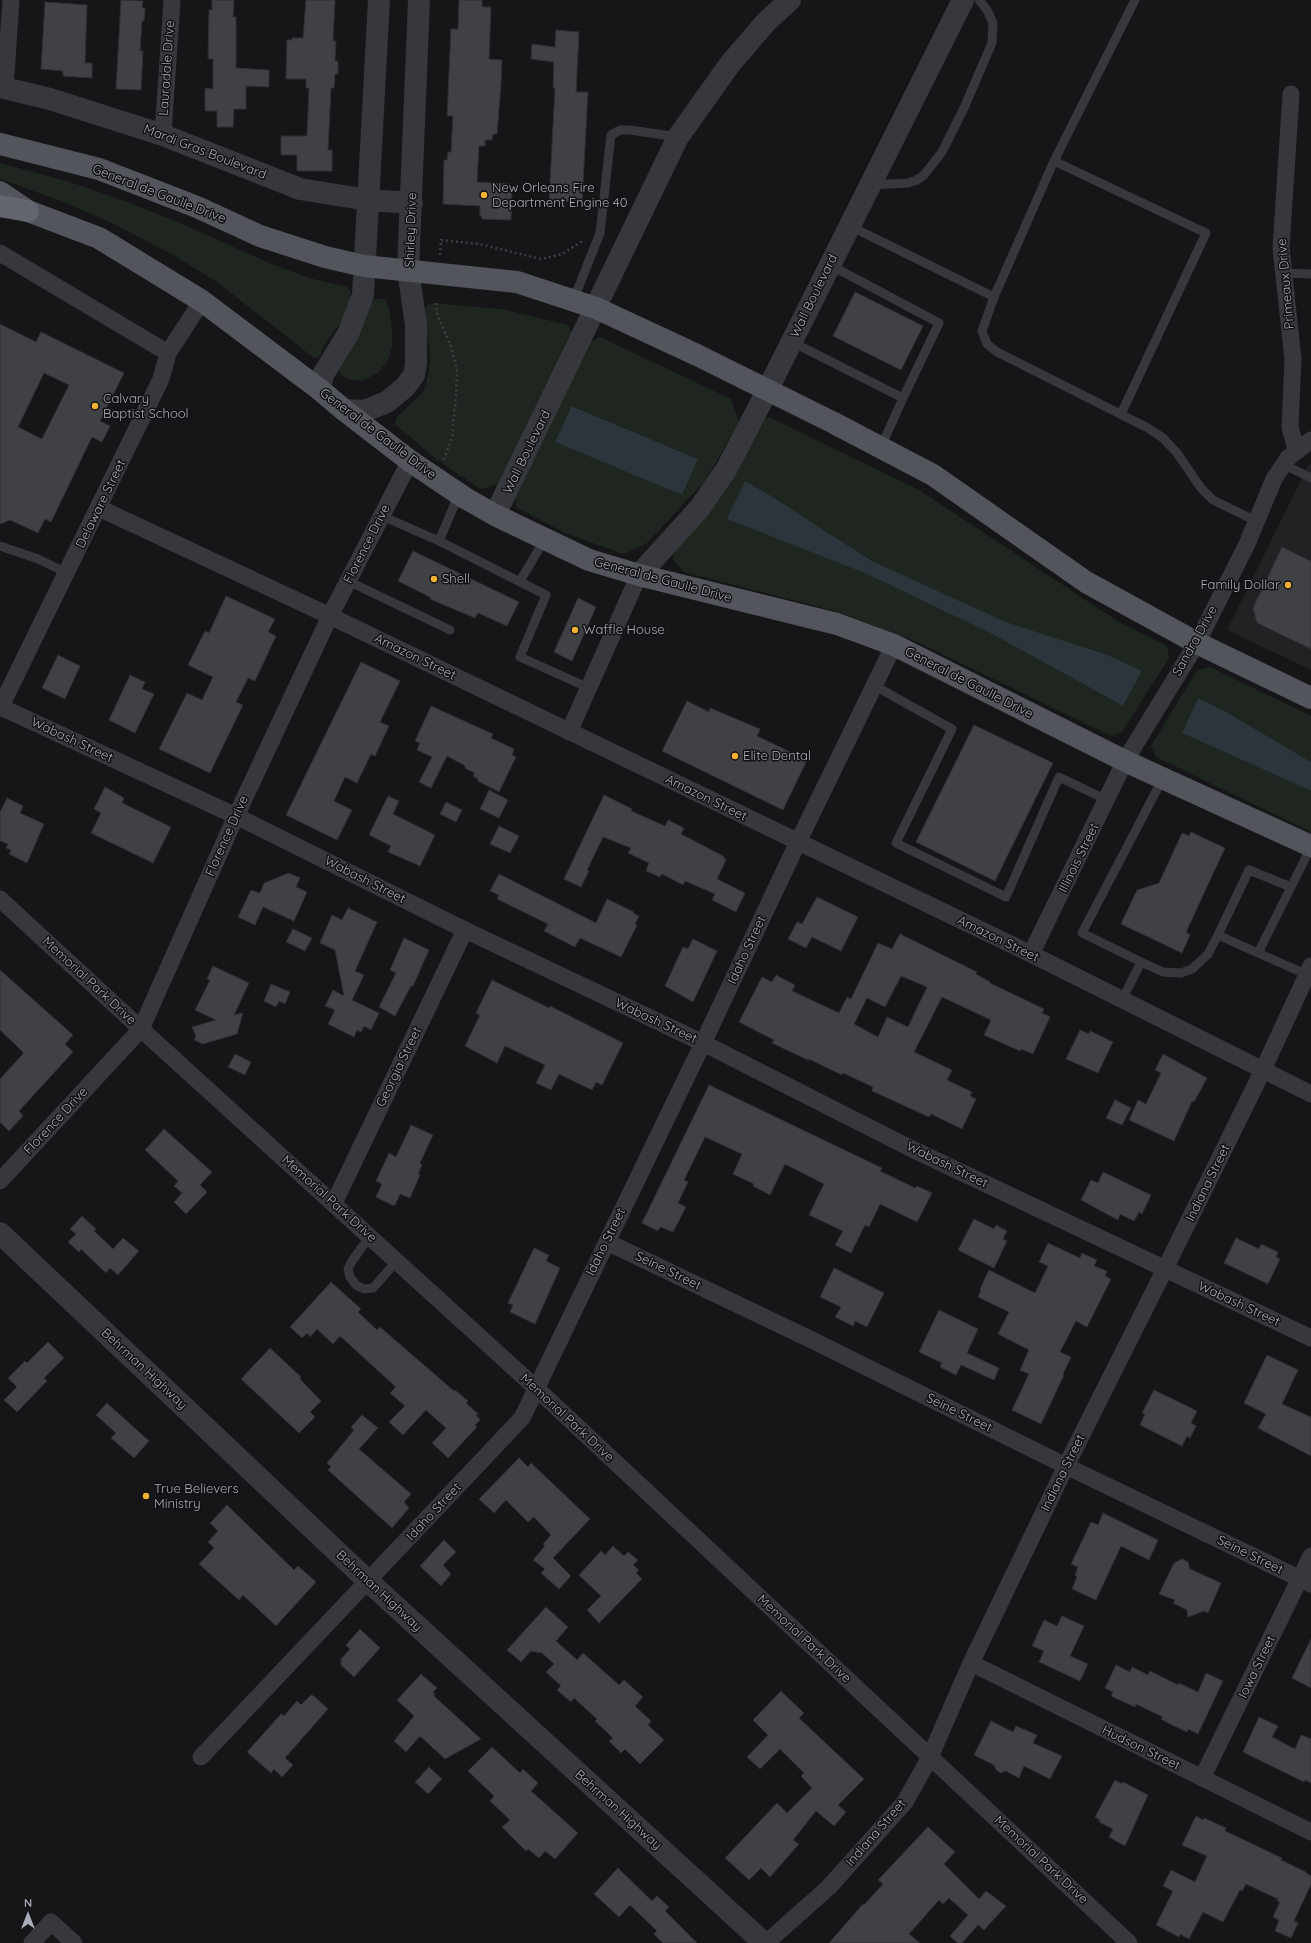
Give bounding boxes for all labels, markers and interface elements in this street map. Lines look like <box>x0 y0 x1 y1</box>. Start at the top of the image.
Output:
street label: Lauradale Drive <box>156 20 178 116</box>
street label: Mardi Gras Boulevard <box>141 121 269 183</box>
street label: General de Gaulle Drive <box>90 161 228 227</box>
place label: New Orleans Fire Department Engine 40 <box>492 180 627 211</box>
marker: New Orleans Fire Department Engine 40 <box>479 190 489 200</box>
street label: Shirley Drive <box>402 192 420 268</box>
street label: Primeaux Drive <box>1274 238 1298 330</box>
street label: Wall Boulevard <box>787 252 841 340</box>
street label: General de Gaulle Drive <box>317 385 439 483</box>
place label: Calvary Baptist School <box>103 391 189 422</box>
marker: Calvary Baptist School <box>90 401 100 411</box>
street label: Wall Boulevard <box>500 408 554 496</box>
street label: Delaware Street <box>73 457 129 551</box>
street label: Florence Drive <box>340 502 394 586</box>
street label: General de Gaulle Drive <box>593 554 733 606</box>
place label: Shell <box>442 571 470 587</box>
marker: Shell <box>429 574 439 584</box>
place label: Family Dollar <box>1200 577 1280 593</box>
marker: Family Dollar <box>1283 580 1293 590</box>
street label: Sandra Drive <box>1169 603 1221 679</box>
place label: Waffle House <box>583 622 665 638</box>
marker: Waffle House <box>570 625 580 635</box>
street label: Amazon Street <box>372 631 458 683</box>
street label: General de Gaulle Drive <box>902 644 1036 722</box>
street label: Wabash Street <box>29 714 115 766</box>
place label: Elite Dental <box>743 748 811 764</box>
marker: Elite Dental <box>730 751 740 761</box>
street label: Amazon Street <box>663 772 749 824</box>
street label: Florence Drive <box>202 793 252 879</box>
street label: Illinois Street <box>1055 821 1103 895</box>
street label: Wabash Street <box>322 853 408 907</box>
street label: Idaho Street <box>724 913 770 987</box>
street label: Amazon Street <box>955 913 1041 965</box>
street label: Memorial Park Drive <box>39 934 139 1028</box>
street label: Wabash Street <box>613 995 699 1047</box>
street label: Georgia Street <box>373 1025 425 1109</box>
street label: Florence Drive <box>21 1084 91 1158</box>
street label: Wabash Street <box>904 1139 990 1191</box>
street label: Indiana Street <box>1183 1142 1233 1224</box>
street label: Memorial Park Drive <box>278 1152 380 1246</box>
street label: Idaho Street <box>583 1206 629 1278</box>
street label: Seine Street <box>633 1248 703 1294</box>
street label: Wabash Street <box>1196 1278 1282 1330</box>
street label: Behrman Highway <box>98 1325 190 1413</box>
street label: Memorial Park Drive <box>517 1371 617 1465</box>
street label: Seine Street <box>924 1390 994 1436</box>
street label: Indiana Street <box>1038 1432 1088 1514</box>
street label: Idaho Street <box>403 1480 465 1544</box>
place label: True Believers Ministry <box>154 1481 238 1512</box>
marker: True Believers Ministry <box>141 1491 151 1501</box>
street label: Seine Street <box>1215 1532 1285 1578</box>
street label: Behrman Highway <box>333 1547 425 1635</box>
street label: Memorial Park Drive <box>754 1592 854 1686</box>
street label: Iowa Street <box>1235 1633 1279 1701</box>
street label: Hudson Street <box>1099 1722 1183 1774</box>
street label: Behrman Highway <box>571 1767 665 1853</box>
street label: Indiana Street <box>843 1796 909 1870</box>
street label: Memorial Park Drive <box>991 1813 1091 1907</box>
north arrow <box>8 1895 48 1935</box>
text: N <box>24 1896 32 1910</box>

